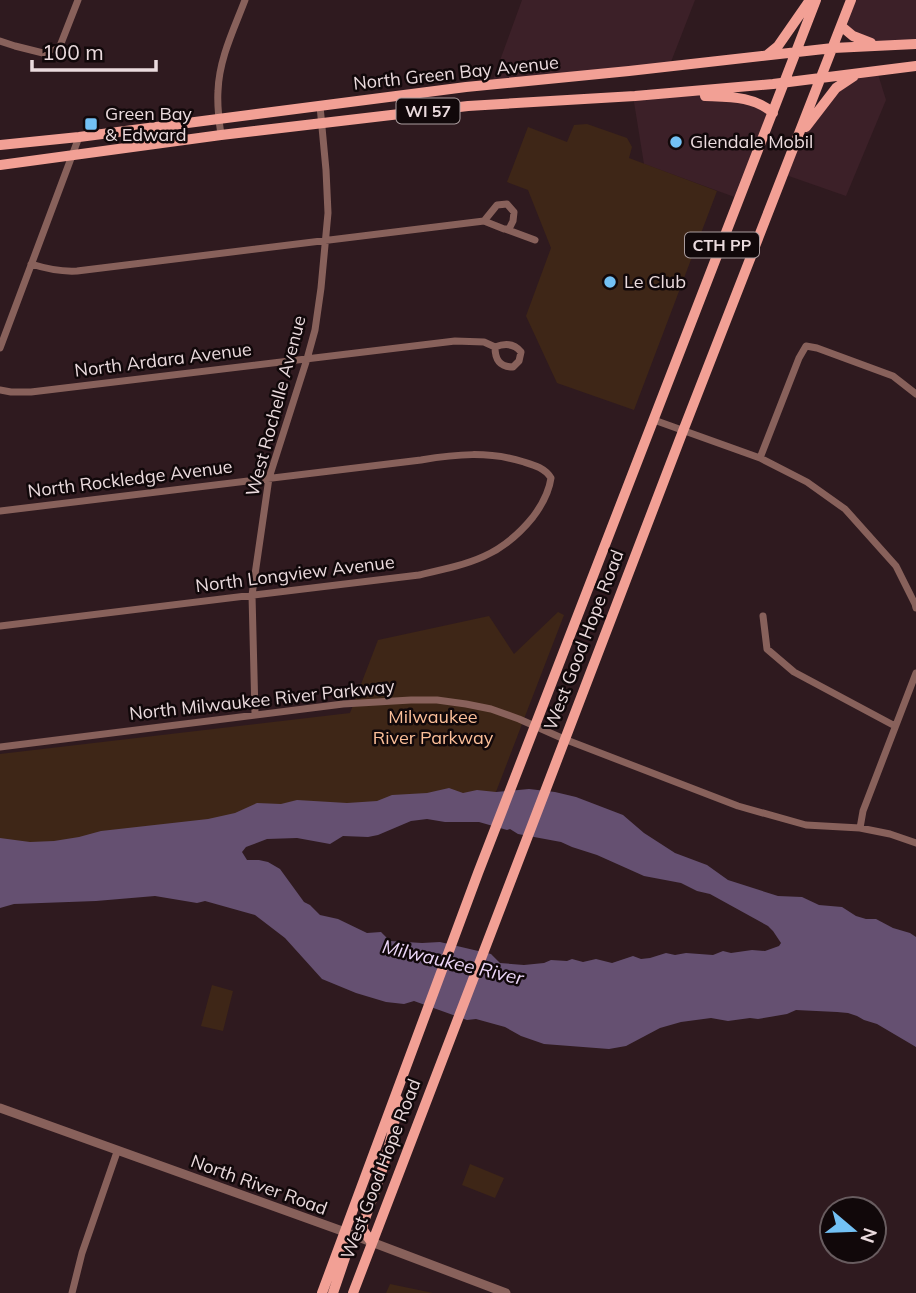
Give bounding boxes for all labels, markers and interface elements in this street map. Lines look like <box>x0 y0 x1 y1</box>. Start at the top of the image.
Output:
scale bar <box>32 28 156 72</box>
text: 100 m <box>42 39 104 65</box>
street label: North Green Bay Avenue <box>352 50 560 95</box>
road number: WI 57 <box>396 99 460 124</box>
place label: Green Bay & Edward <box>105 102 192 146</box>
marker: Green Bay & Edward <box>83 116 99 132</box>
place label: Glendale Mobil <box>690 130 813 153</box>
marker: Glendale Mobil <box>668 134 684 150</box>
road number: CTH PP <box>685 232 759 258</box>
place label: Le Club <box>624 270 686 293</box>
marker: Le Club <box>602 274 618 290</box>
street label: West Rochelle Avenue <box>240 313 311 499</box>
street label: North Ardara Avenue <box>73 337 253 382</box>
street label: North Rockledge Avenue <box>26 455 234 502</box>
street label: West Good Hope Road <box>539 546 629 733</box>
street label: North Longview Avenue <box>194 550 396 597</box>
street label: North Milwaukee River Parkway <box>128 674 396 725</box>
park label: Milwaukee River Parkway <box>373 705 494 749</box>
water label: Milwaukee River <box>380 934 527 990</box>
street label: West Good Hope Road <box>336 1075 426 1262</box>
street label: North River Road <box>188 1149 331 1220</box>
north arrow <box>818 1195 888 1265</box>
text: N <box>855 1225 883 1246</box>

